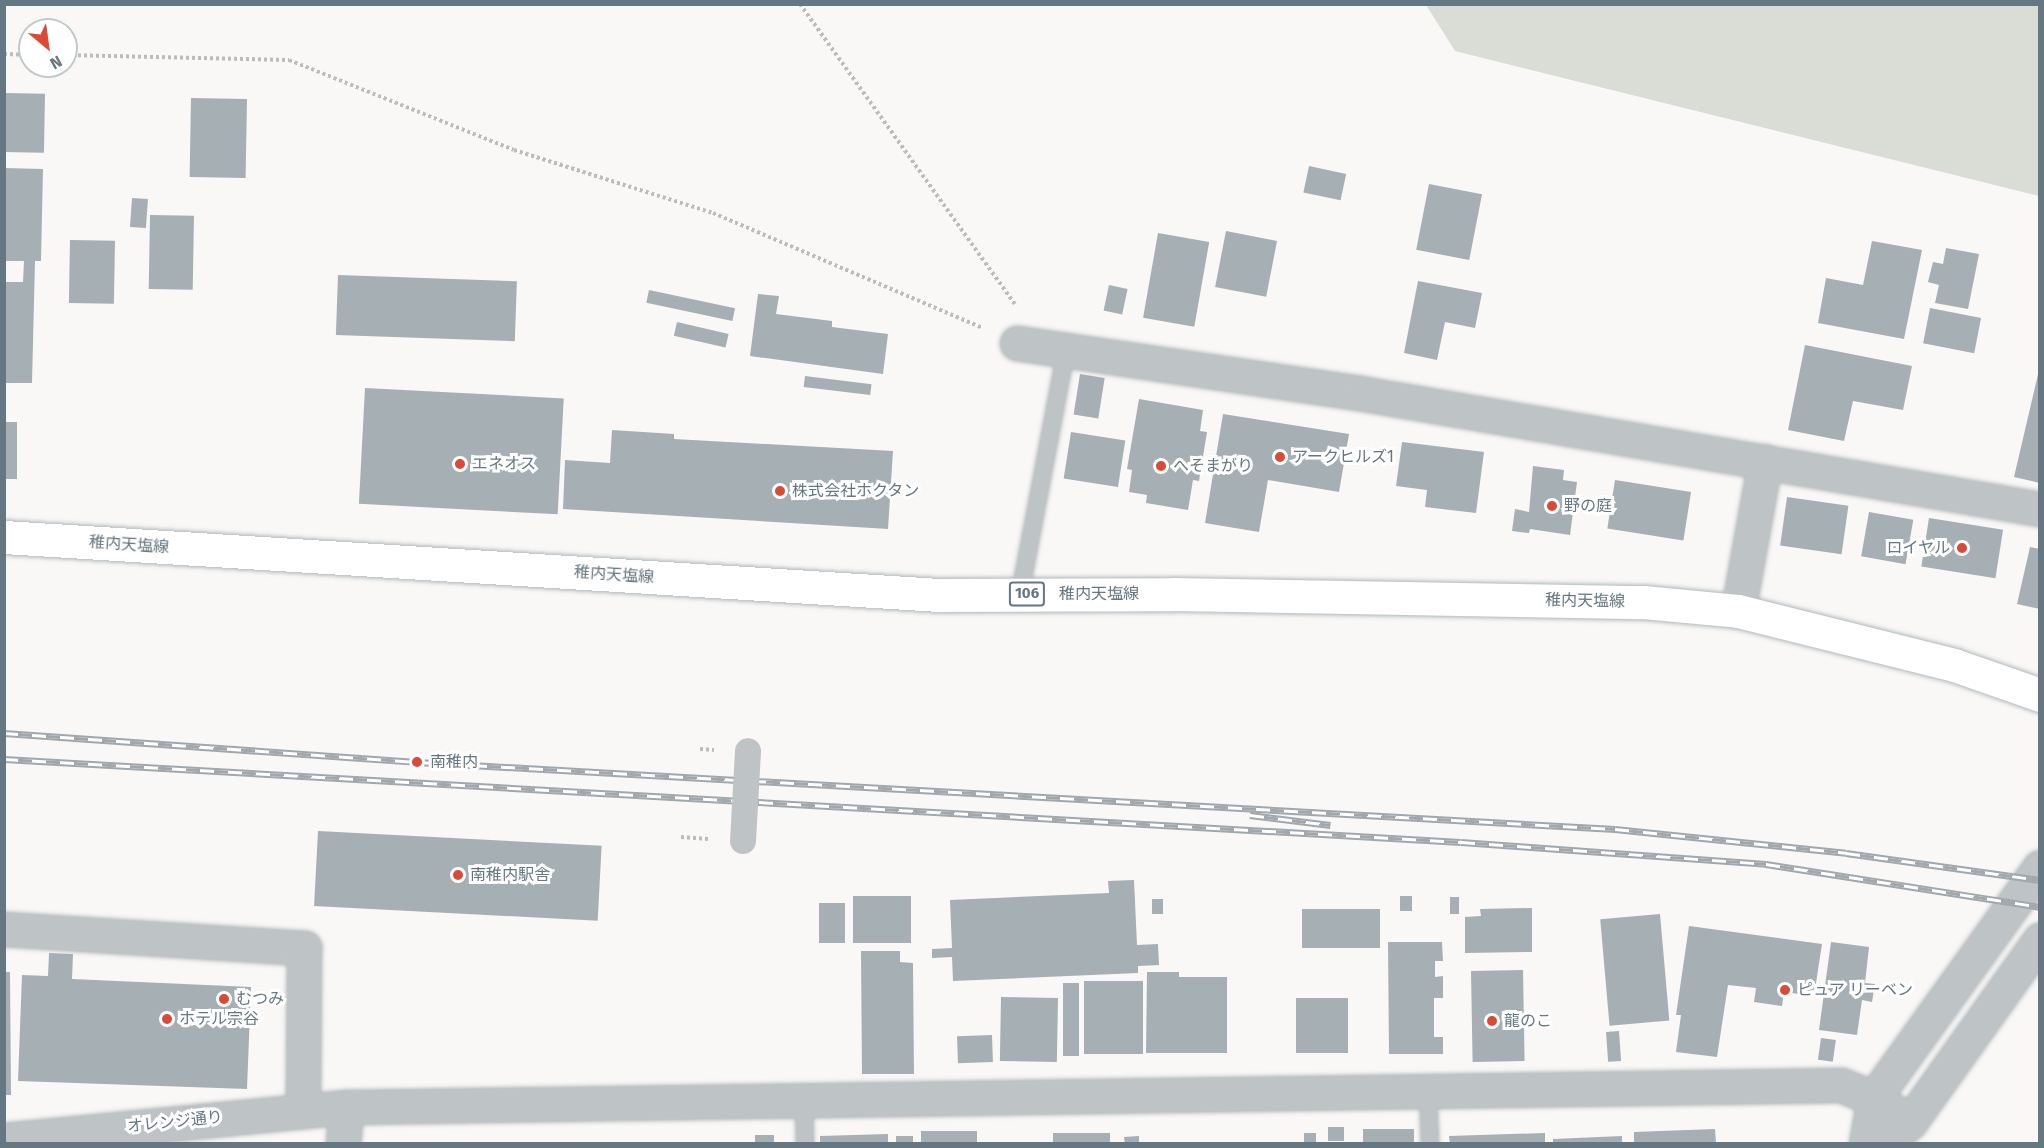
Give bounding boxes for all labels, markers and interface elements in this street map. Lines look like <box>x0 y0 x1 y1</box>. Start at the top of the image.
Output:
north arrow <box>18 18 78 78</box>
text: N <box>47 52 65 73</box>
place label: アークヒルズ1 <box>1292 447 1394 467</box>
marker: アークヒルズ1 <box>1273 450 1287 464</box>
place label: エネオス <box>472 454 536 474</box>
place label: へそまがり <box>1173 456 1253 476</box>
marker: エネオス <box>453 457 467 471</box>
marker: へそまがり <box>1154 459 1168 473</box>
place label: 株式会社ホクタン <box>792 481 920 501</box>
marker: 株式会社ホクタン <box>773 484 787 498</box>
place label: 野の庭 <box>1564 496 1612 516</box>
marker: 野の庭 <box>1545 499 1559 513</box>
street label: 稚内天塩線 <box>88 533 170 557</box>
place label: ロイヤル <box>1886 538 1950 558</box>
marker: ロイヤル <box>1955 541 1969 555</box>
street label: 稚内天塩線 <box>573 563 655 587</box>
road number: 106 <box>1008 582 1046 606</box>
street label: 稚内天塩線 <box>1059 584 1139 604</box>
street label: 稚内天塩線 <box>1545 591 1625 611</box>
place label: 南稚内 <box>430 752 478 772</box>
marker: 南稚内 <box>408 753 426 771</box>
place label: 南稚内駅舎 <box>470 865 550 885</box>
marker: 南稚内駅舎 <box>451 868 465 882</box>
place label: ピュア リーベン <box>1797 980 1913 1000</box>
marker: ピュア リーベン <box>1778 983 1792 997</box>
place label: むつみ <box>236 989 284 1009</box>
marker: むつみ <box>217 992 231 1006</box>
place label: ホテル宗谷 <box>179 1009 259 1029</box>
place label: 龍のこ <box>1504 1011 1552 1031</box>
marker: ホテル宗谷 <box>160 1012 174 1026</box>
marker: 龍のこ <box>1485 1014 1499 1028</box>
street label: オレンジ通り <box>126 1107 224 1137</box>

